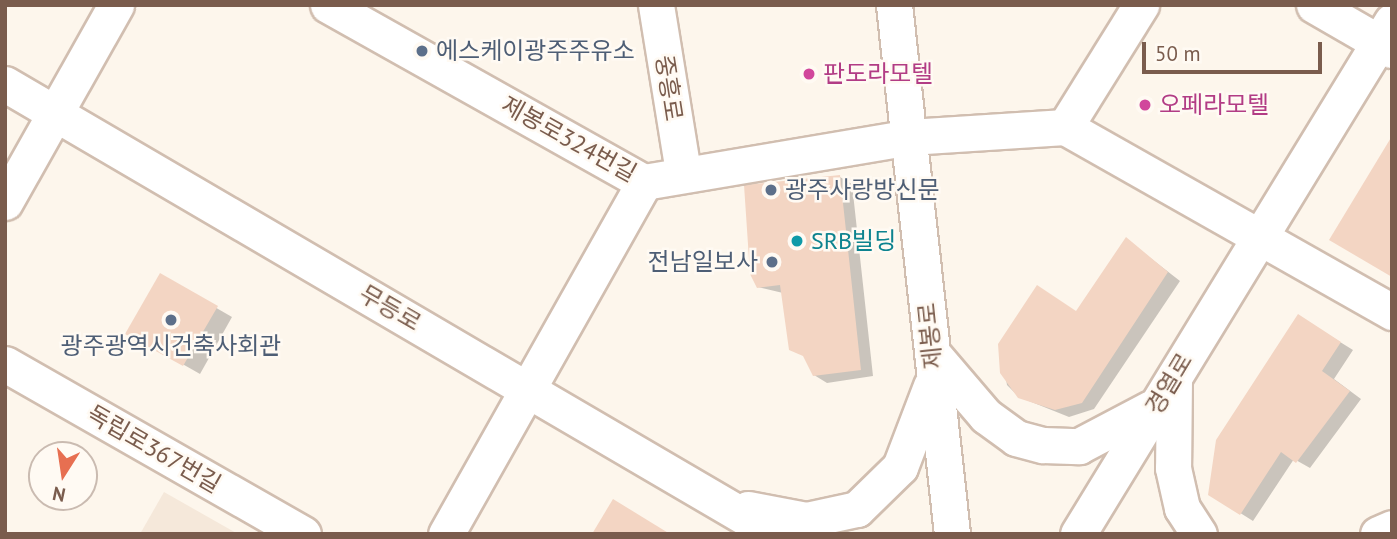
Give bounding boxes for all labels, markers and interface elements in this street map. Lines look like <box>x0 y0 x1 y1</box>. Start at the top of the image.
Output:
scale bar <box>1145 28 1325 72</box>
place label: 에스케이광주주유소 <box>436 37 635 65</box>
text: 50 m <box>1155 40 1201 67</box>
marker: 에스케이광주주유소 <box>414 43 430 59</box>
street label: 중흥로 <box>650 53 688 123</box>
place label: 판도라모텔 <box>823 60 933 88</box>
marker: 판도라모텔 <box>801 66 817 82</box>
street label: 제봉로324번길 <box>497 90 641 188</box>
place label: 오페라모텔 <box>1159 91 1269 119</box>
marker: 오페라모텔 <box>1137 97 1153 113</box>
place label: 광주사랑방신문 <box>785 176 940 204</box>
marker: 광주사랑방신문 <box>763 182 779 198</box>
place label: SRB빌딩 <box>811 227 896 255</box>
marker: SRB빌딩 <box>789 233 805 249</box>
place label: 전남일보사 <box>648 248 758 276</box>
marker: 전남일보사 <box>764 254 780 270</box>
street label: 무등로 <box>354 279 426 337</box>
street label: 제봉로 <box>912 302 948 370</box>
marker: 광주광역시건축사회관 <box>163 312 179 328</box>
place label: 광주광역시건축사회관 <box>61 332 281 360</box>
street label: 경열로 <box>1140 348 1198 420</box>
street label: 독립로367번길 <box>82 399 226 499</box>
north arrow <box>28 441 98 511</box>
text: N <box>50 482 68 508</box>

